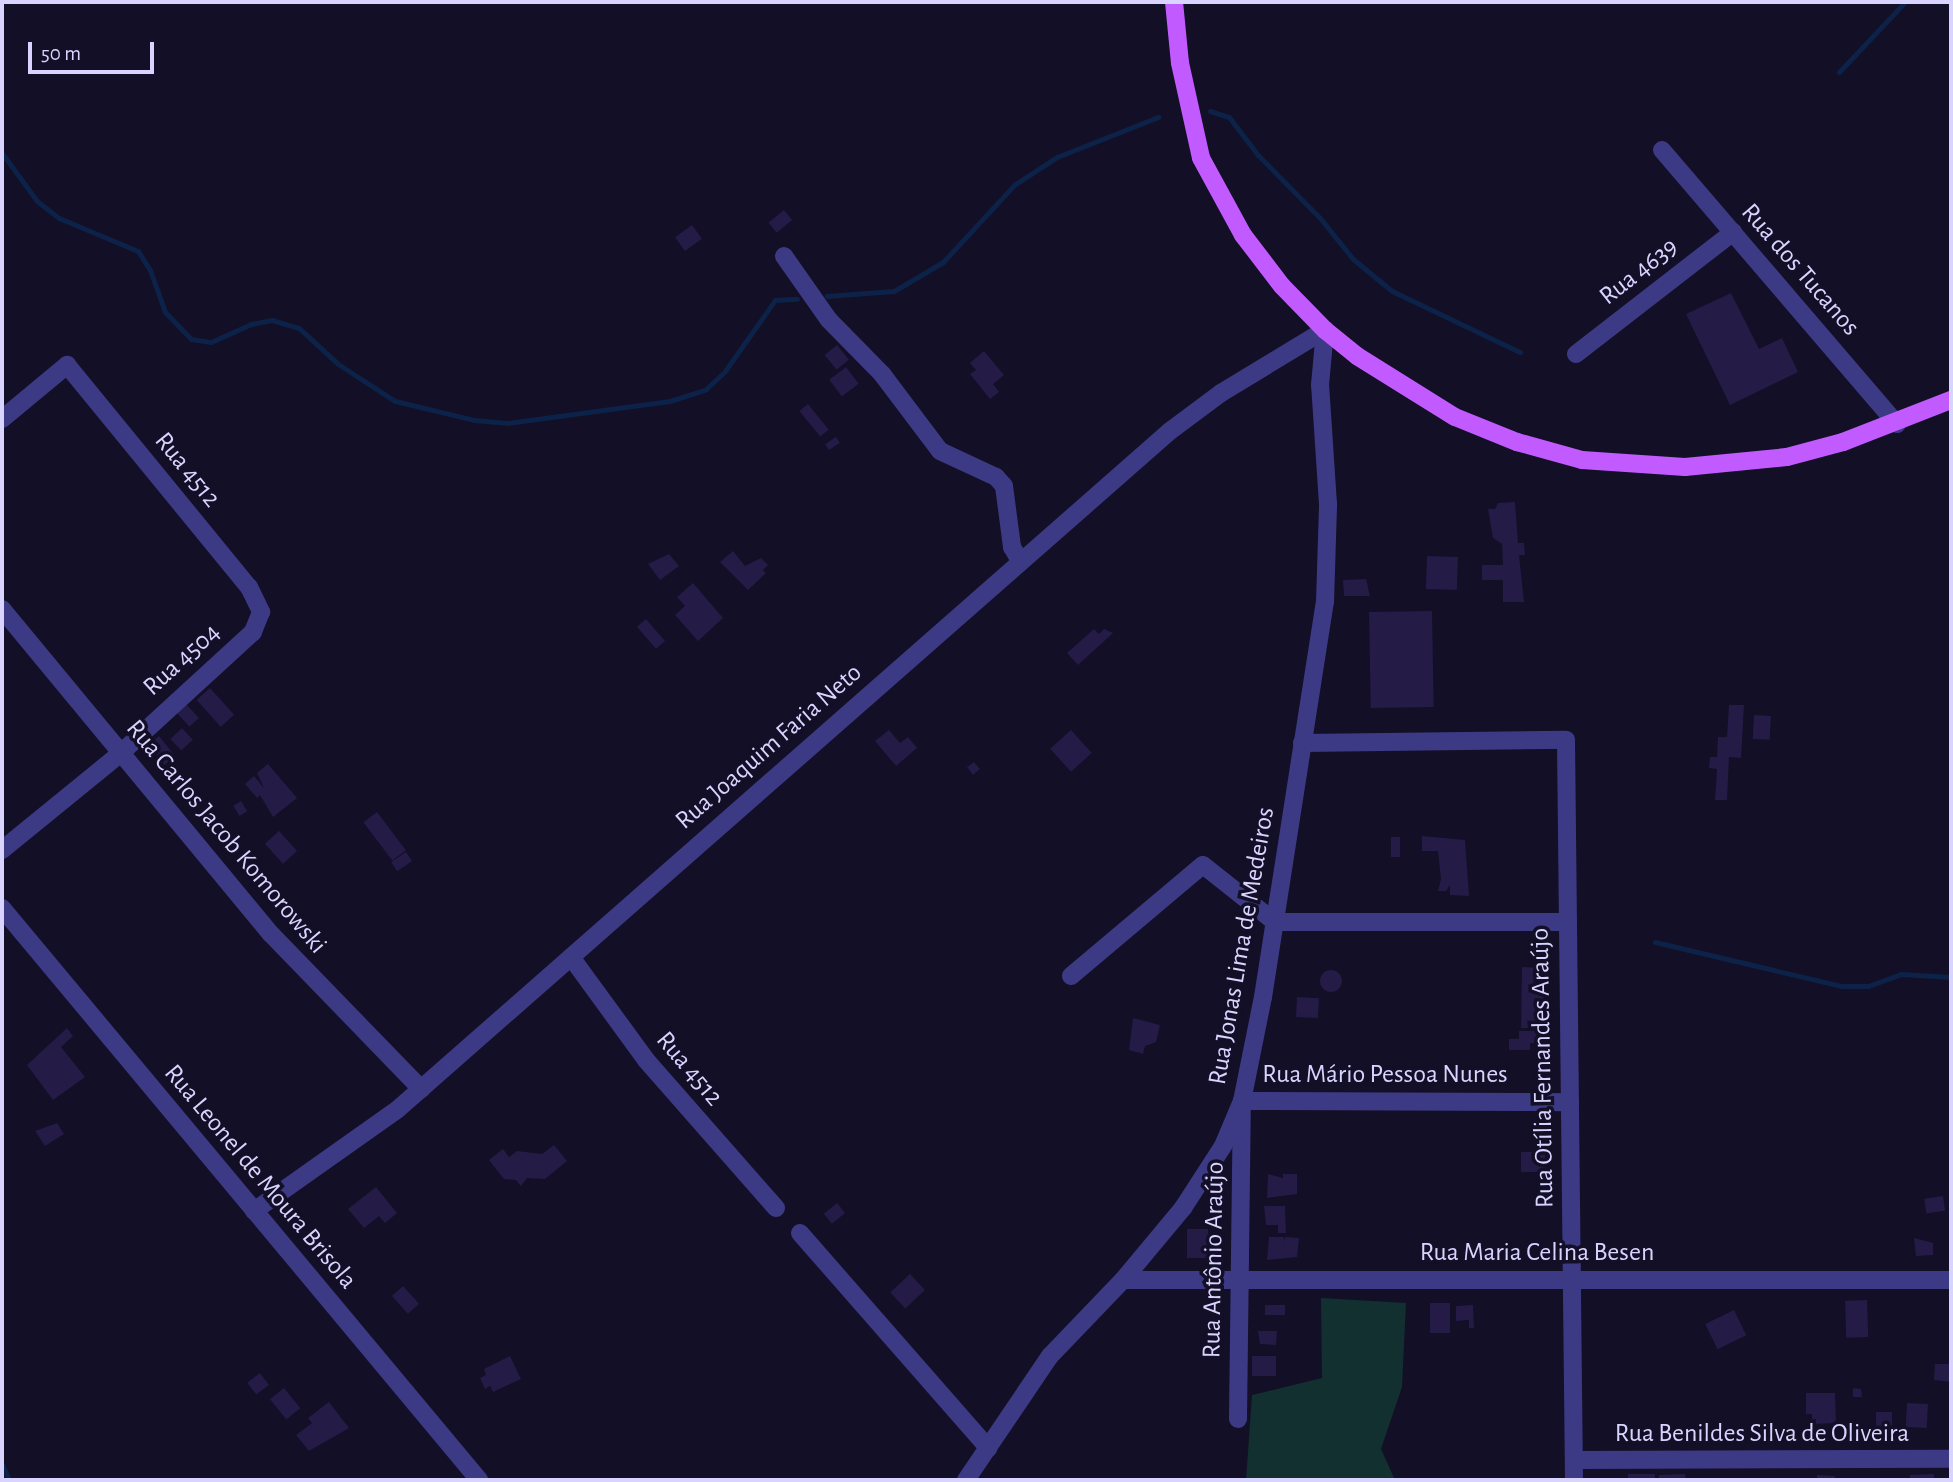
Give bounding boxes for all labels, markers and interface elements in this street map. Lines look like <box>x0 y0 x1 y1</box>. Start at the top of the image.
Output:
scale bar <box>32 28 158 72</box>
text: 50 m <box>41 43 81 64</box>
street label: Rua dos Tucanos <box>1734 198 1866 342</box>
street label: Rua 4639 <box>1593 232 1685 312</box>
street label: Rua 4512 <box>147 426 227 514</box>
street label: Rua 4504 <box>137 617 227 703</box>
street label: Rua Joaquim Faria Neto <box>669 658 869 836</box>
street label: Rua Carlos Jacob Komorowski <box>119 714 333 960</box>
street label: Rua Jonas Lima de Medeiros <box>1202 805 1282 1087</box>
street label: Rua Otília Fernandes Araújo <box>1525 928 1561 1208</box>
street label: Rua 4512 <box>649 1025 729 1113</box>
street label: Rua Leonel de Moura Brisola <box>157 1058 363 1296</box>
street label: Rua Mário Pessoa Nunes <box>1262 1059 1508 1091</box>
street label: Rua Antônio Araújo <box>1197 1161 1231 1359</box>
street label: Rua Maria Celina Besen <box>1420 1237 1654 1269</box>
street label: Rua Benildes Silva de Oliveira <box>1615 1418 1909 1450</box>

